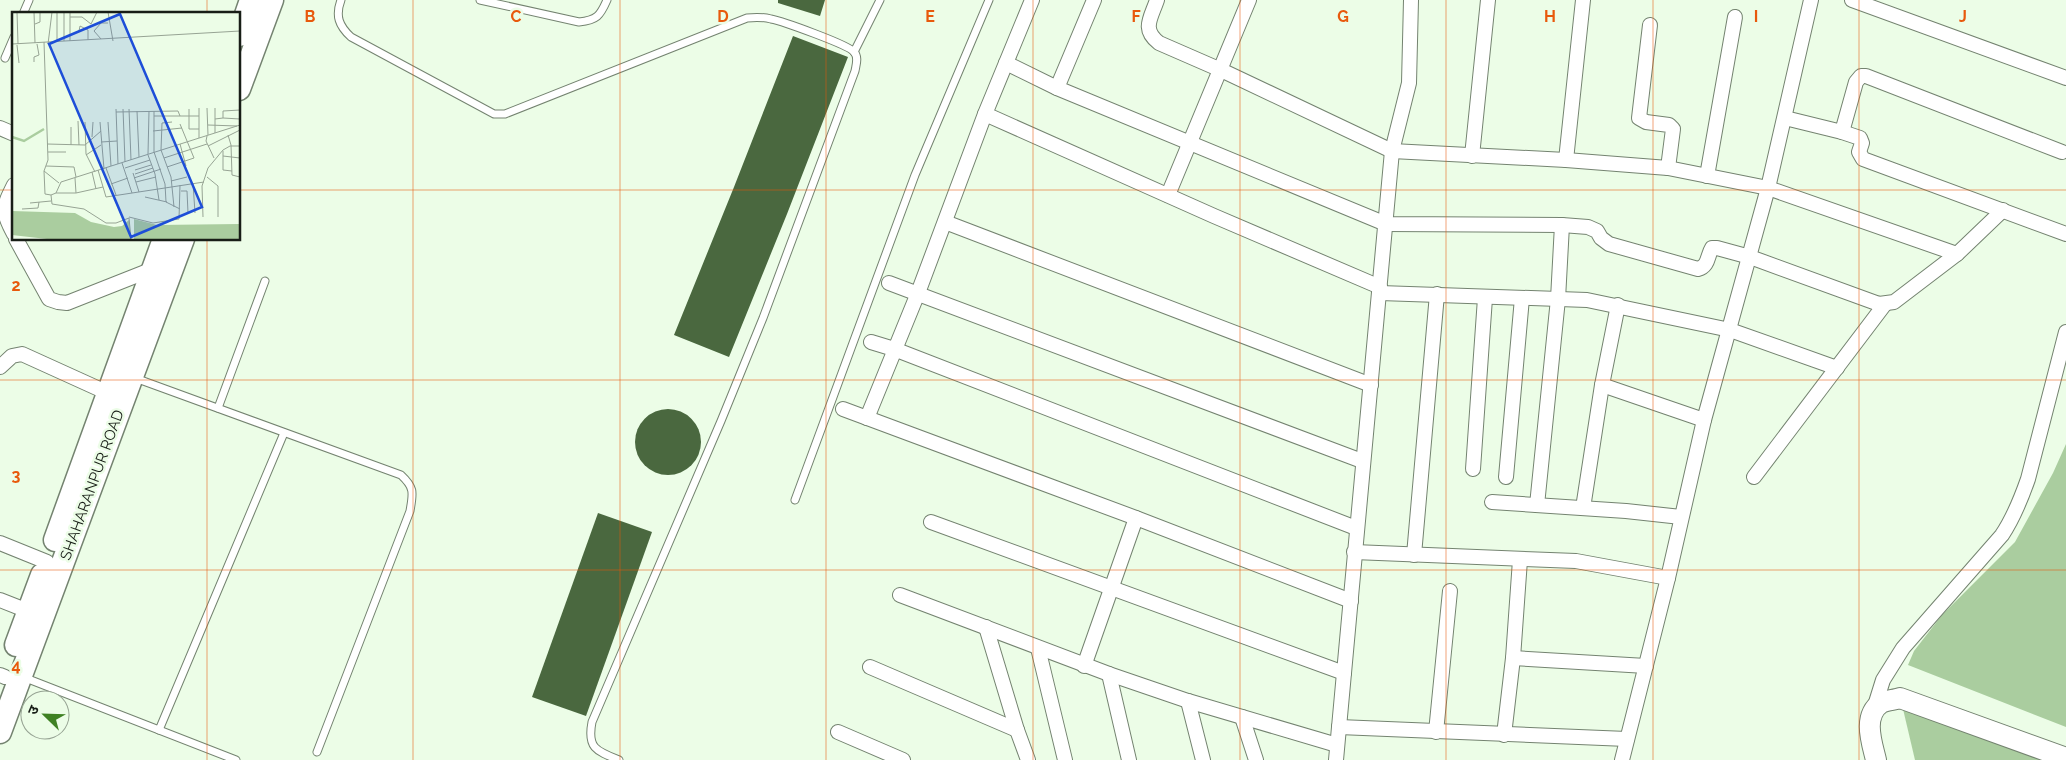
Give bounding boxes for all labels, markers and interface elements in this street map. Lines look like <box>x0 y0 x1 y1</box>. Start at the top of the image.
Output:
text: B <box>305 7 316 26</box>
text: C <box>511 7 522 26</box>
text: D <box>717 7 729 26</box>
text: E <box>925 7 935 26</box>
text: F <box>1131 7 1141 26</box>
text: G <box>1337 7 1349 26</box>
text: H <box>1544 7 1556 26</box>
text: I <box>1754 7 1758 26</box>
text: J <box>1959 7 1967 26</box>
inset map <box>12 12 240 240</box>
text: 2 <box>11 276 21 295</box>
street label: SHAHARANPUR ROAD <box>56 407 128 563</box>
text: 3 <box>12 466 21 485</box>
text: 4 <box>11 656 21 675</box>
north arrow <box>20 690 70 740</box>
text: उ <box>24 702 42 717</box>

